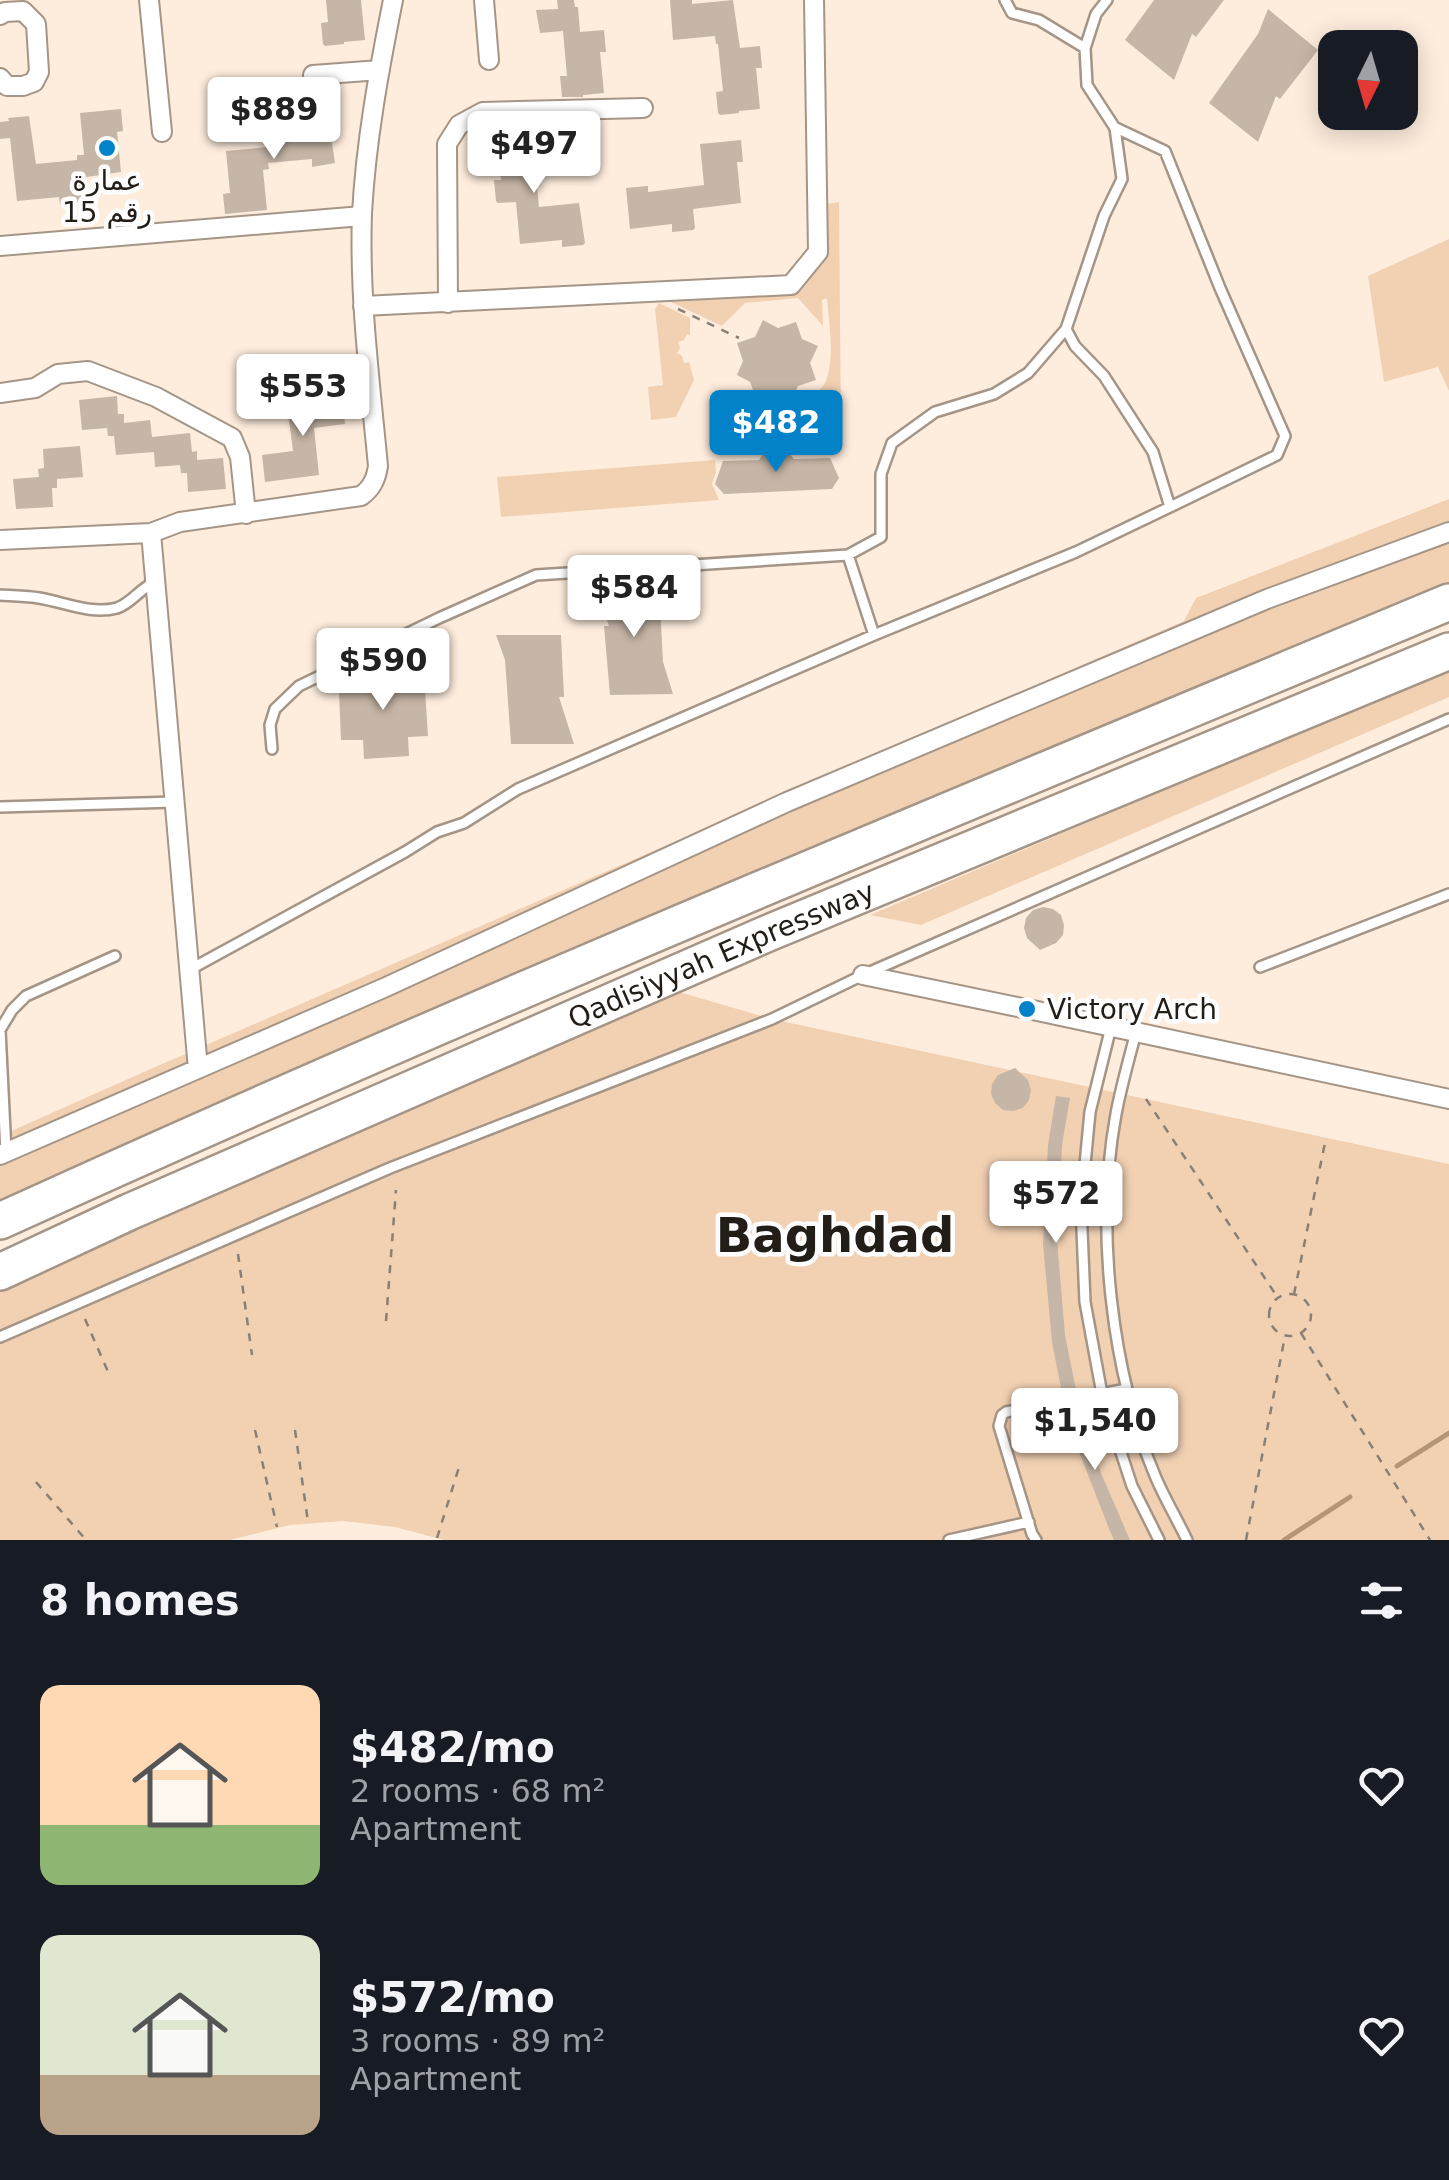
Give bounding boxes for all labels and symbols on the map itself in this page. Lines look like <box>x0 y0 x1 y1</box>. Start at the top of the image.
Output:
north arrow <box>1318 30 1418 130</box>
pin: $889 <box>215 77 333 162</box>
pin: $497 <box>475 111 593 196</box>
marker: عمارة رقم 15 <box>96 137 118 159</box>
place label: عمارة رقم 15 <box>62 164 152 229</box>
pin: $553 <box>244 354 362 439</box>
pin: $482 <box>717 390 835 475</box>
pin: $584 <box>575 555 693 640</box>
pin: $590 <box>324 628 442 713</box>
street label: Qadisiyyah Expressway <box>563 875 879 1035</box>
place label: Victory Arch <box>1047 993 1217 1026</box>
marker: Victory Arch <box>1016 998 1038 1020</box>
pin: $572 <box>997 1161 1115 1246</box>
district label: Baghdad <box>716 1207 954 1263</box>
pin: $1,540 <box>1014 1388 1176 1473</box>

